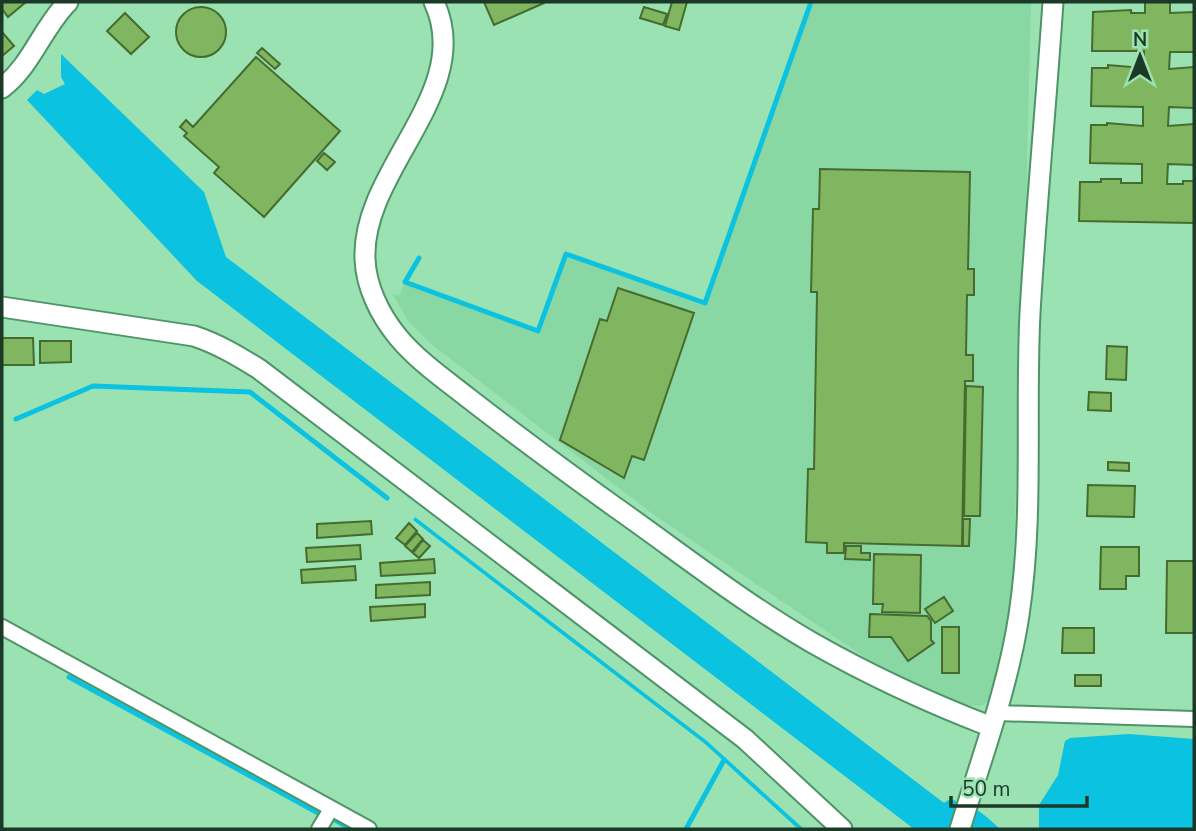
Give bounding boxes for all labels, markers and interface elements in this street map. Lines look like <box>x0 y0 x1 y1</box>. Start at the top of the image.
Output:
north arrow <box>1105 21 1175 91</box>
text: N <box>1133 27 1147 53</box>
scale bar <box>951 764 1088 808</box>
text: 50 m <box>962 775 1011 803</box>

